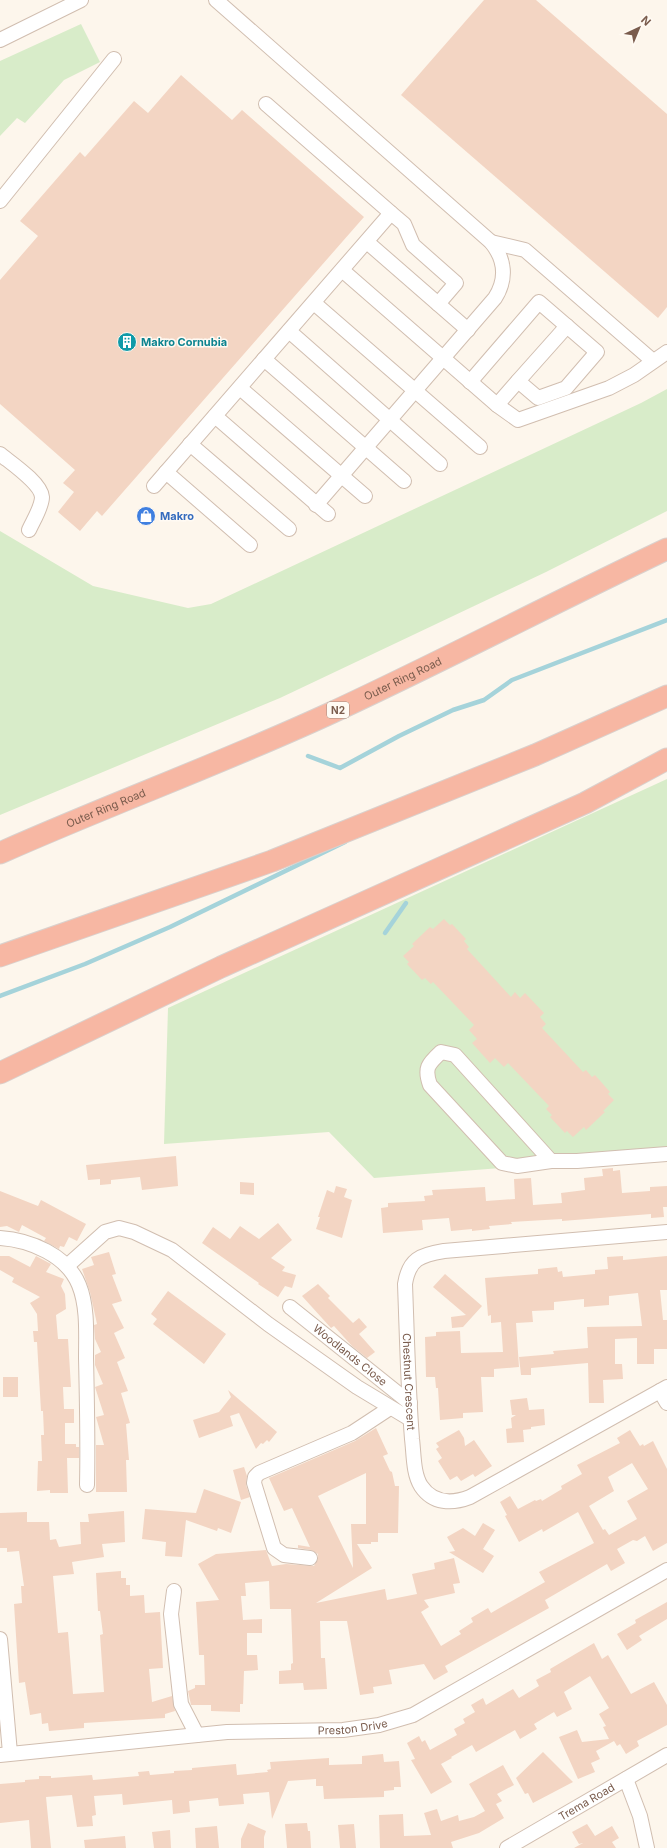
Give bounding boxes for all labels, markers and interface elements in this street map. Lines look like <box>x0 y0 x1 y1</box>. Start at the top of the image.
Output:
north arrow <box>619 8 659 48</box>
text: N <box>638 13 654 29</box>
building icon: Makro Cornubia <box>116 331 138 353</box>
place label: Makro Cornubia <box>141 335 227 349</box>
shop icon: Makro <box>135 505 157 527</box>
place label: Makro <box>160 509 194 523</box>
street label: Outer Ring Road <box>362 654 444 703</box>
road number: N2 <box>327 702 349 718</box>
street label: Outer Ring Road <box>64 786 148 831</box>
street label: Woodlands Close <box>310 1321 390 1389</box>
street label: Chestnut Crescent <box>400 1333 418 1431</box>
street label: Preston Drive <box>318 1716 389 1737</box>
street label: Trema Road <box>556 1780 617 1823</box>

